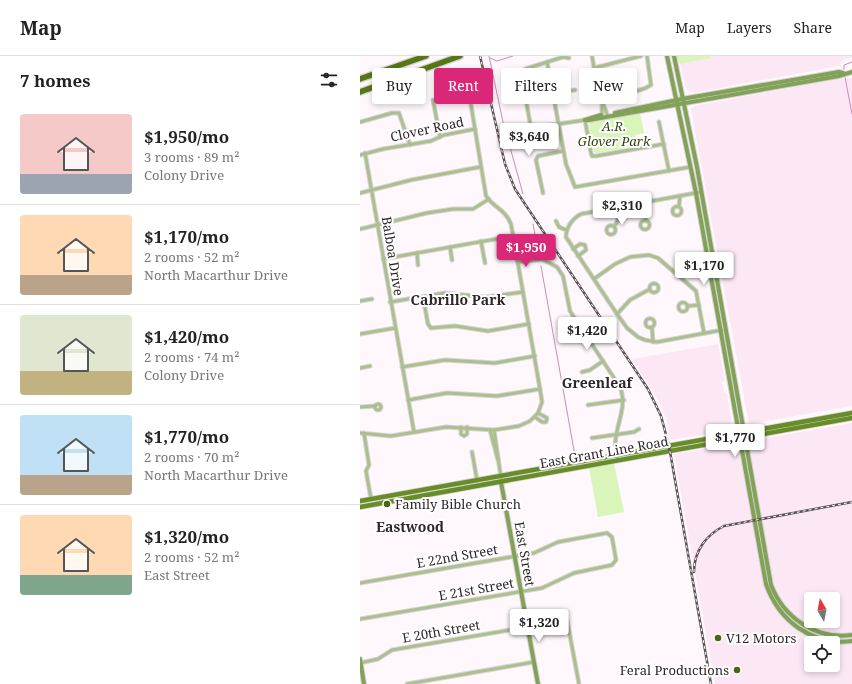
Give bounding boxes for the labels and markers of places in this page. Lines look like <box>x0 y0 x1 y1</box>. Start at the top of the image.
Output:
pin: $3,640 <box>496 123 562 157</box>
pin: $2,310 <box>589 192 655 226</box>
pin: $1,950 <box>493 234 559 268</box>
pin: $1,170 <box>671 252 737 286</box>
pin: $1,420 <box>554 317 620 351</box>
pin: $1,770 <box>702 424 768 458</box>
place label: Family Bible Church <box>395 495 521 513</box>
marker: Family Bible Church <box>382 499 392 509</box>
pin: $1,320 <box>506 609 572 643</box>
place label: V12 Motors <box>726 629 797 647</box>
marker: V12 Motors <box>713 633 723 643</box>
place label: Feral Productions <box>620 661 729 679</box>
marker: Feral Productions <box>732 665 742 675</box>

